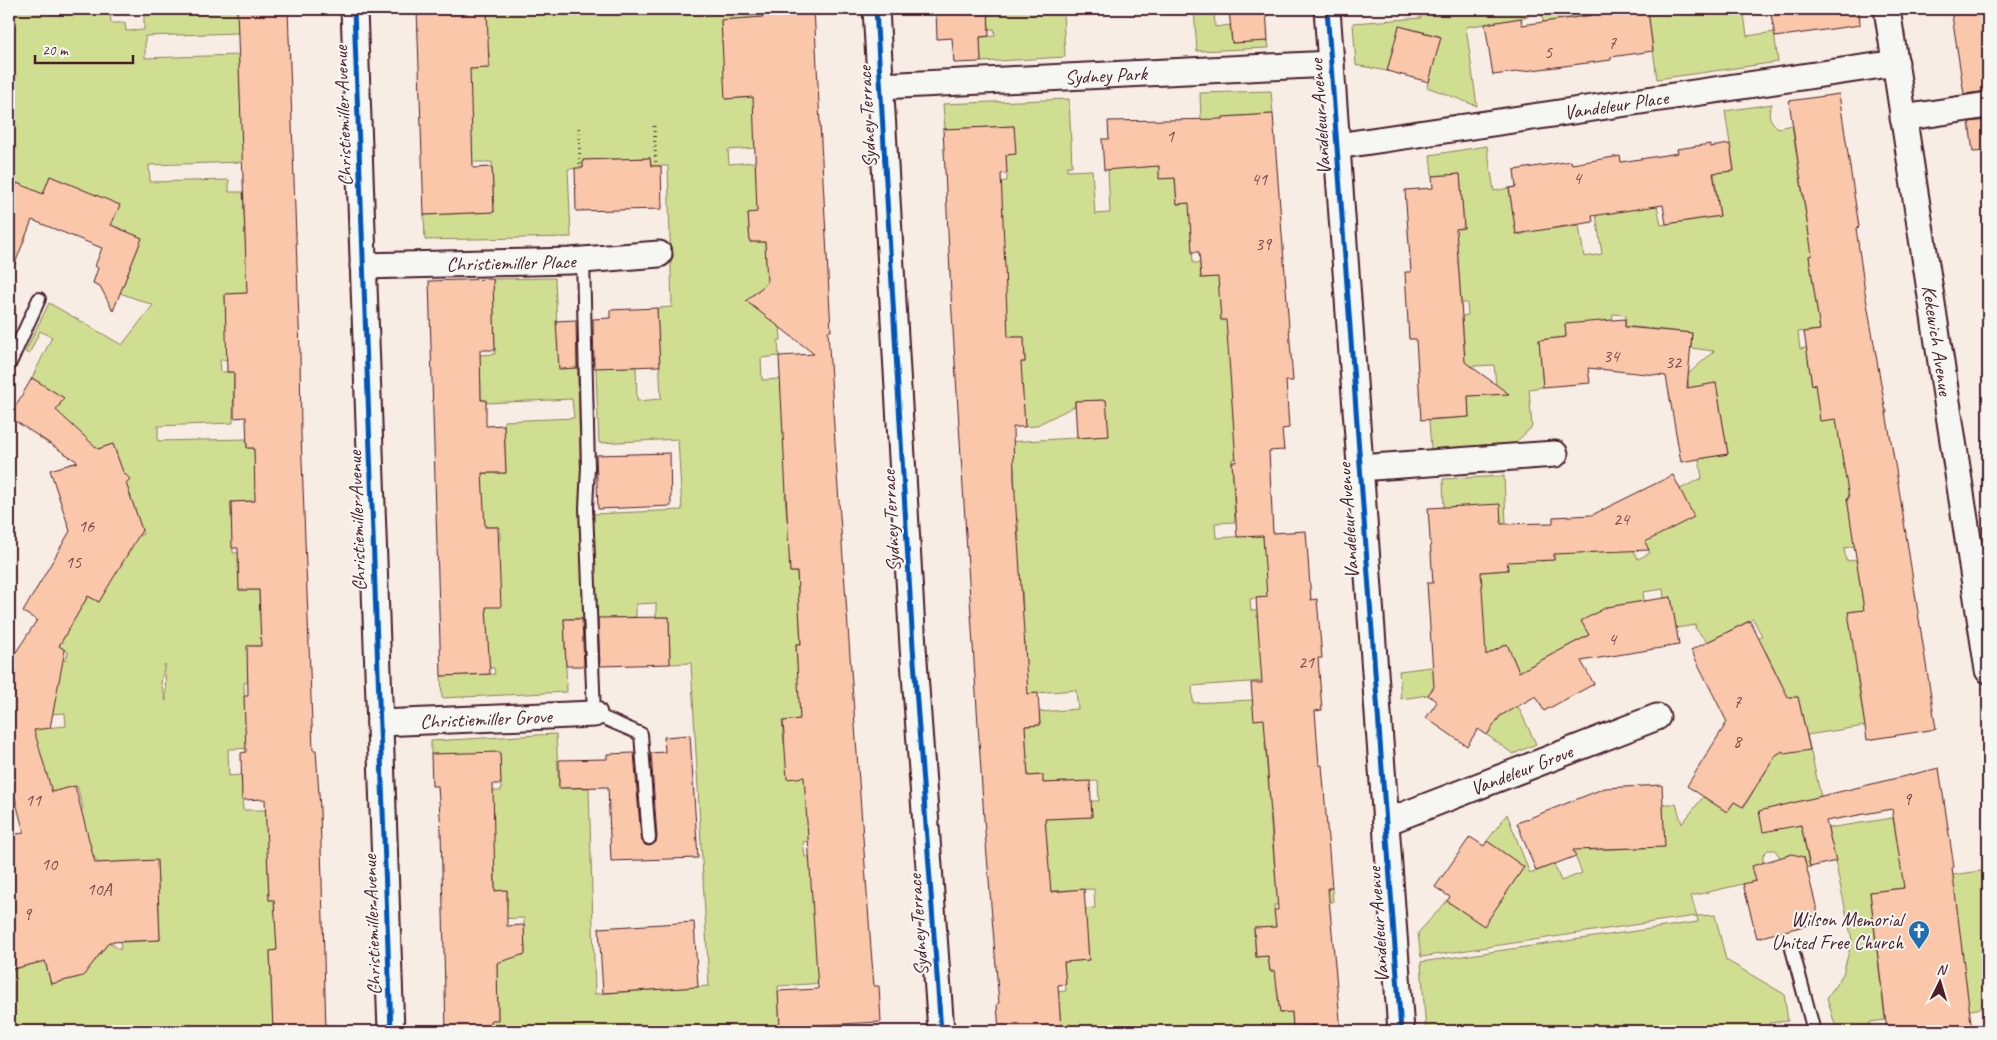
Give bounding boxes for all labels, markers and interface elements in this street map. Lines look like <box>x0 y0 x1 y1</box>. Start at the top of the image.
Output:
scale bar <box>35 32 132 64</box>
house number: 7 <box>1608 32 1617 54</box>
text: 20 m <box>42 41 69 60</box>
house number: 5 <box>1544 41 1553 63</box>
street label: Christiemiller Avenue <box>328 44 358 187</box>
street label: Vandeleur Avenue <box>1303 57 1337 176</box>
street label: Sydney Park <box>1064 60 1149 89</box>
street label: Sydney Terrace <box>852 64 882 169</box>
street label: Vandeleur Place <box>1562 84 1671 125</box>
house number: 1 <box>1166 125 1175 147</box>
house number: 4 <box>1573 167 1583 189</box>
house number: 41 <box>1251 168 1268 190</box>
house number: 39 <box>1255 233 1273 255</box>
street label: Christiemiller Place <box>446 248 578 276</box>
street label: Kekewich Avenue <box>1917 283 1959 399</box>
house number: 34 <box>1603 345 1621 367</box>
house number: 32 <box>1665 351 1683 373</box>
street label: Christiemiller Avenue <box>342 449 372 592</box>
street label: Vandeleur Avenue <box>1331 461 1365 580</box>
street label: Sydney Terrace <box>876 468 906 573</box>
house number: 24 <box>1613 508 1631 530</box>
house number: 16 <box>78 515 95 537</box>
house number: 15 <box>65 551 82 573</box>
house number: 4 <box>1608 628 1618 650</box>
house number: 21 <box>1298 651 1315 673</box>
house number: 7 <box>1733 691 1742 713</box>
street label: Christiemiller Grove <box>420 703 554 734</box>
house number: 8 <box>1733 730 1743 752</box>
street label: Vandeleur Grove <box>1467 738 1577 801</box>
house number: 9 <box>1903 788 1913 810</box>
house number: 11 <box>25 789 42 811</box>
house number: 10 <box>41 853 59 875</box>
street label: Christiemiller Avenue <box>357 853 387 996</box>
street label: Vandeleur Avenue <box>1361 865 1395 984</box>
street label: Sydney Terrace <box>902 872 934 977</box>
house number: 10A <box>86 878 113 900</box>
house number: 9 <box>23 903 33 925</box>
place label: Wilson Memorial United Free Church <box>1771 907 1907 955</box>
church icon: Wilson Memorial United Free Church <box>1907 919 1931 950</box>
north arrow <box>1914 958 1964 1008</box>
text: N <box>1936 961 1948 979</box>

